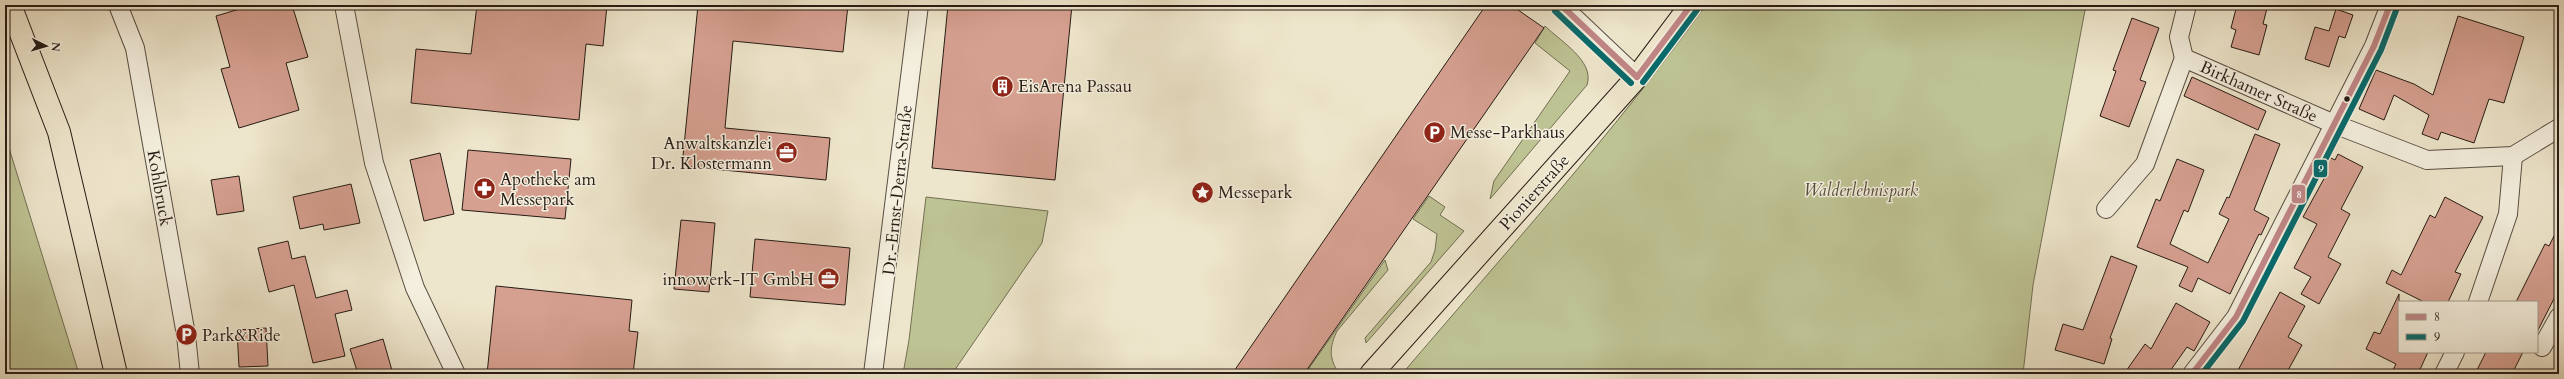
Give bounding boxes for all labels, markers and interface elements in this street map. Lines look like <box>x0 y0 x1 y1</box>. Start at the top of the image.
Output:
north arrow <box>26 26 66 66</box>
text: N <box>48 41 63 53</box>
street label: Birkhamer Straße <box>2196 55 2321 128</box>
building icon: EisArena Passau <box>989 73 1015 99</box>
place label: EisArena Passau <box>1018 75 1132 98</box>
unlabelled marker <box>2342 94 2352 104</box>
street label: Dr.-Ernst-Derra-Straße <box>877 104 918 276</box>
parking icon: Messe-Parkhaus <box>1422 119 1448 145</box>
place label: Messe-Parkhaus <box>1450 121 1565 144</box>
place label: Anwaltskanzlei Dr. Klostermann <box>651 132 772 175</box>
office icon: Anwaltskanzlei Dr. Klostermann <box>774 140 800 166</box>
street label: Kohlbruck <box>141 148 178 229</box>
street label: Pionierstraße <box>1494 149 1575 235</box>
line badge: 9 <box>2313 159 2328 178</box>
text: 9 <box>2318 161 2324 176</box>
place label: Apotheke am Messepark <box>500 168 596 211</box>
pharmacy icon: Apotheke am Messepark <box>472 176 498 202</box>
place icon: Messepark <box>1190 179 1216 205</box>
park label: Walderlebnispark <box>1804 179 1919 202</box>
place label: Messepark <box>1218 181 1293 204</box>
line badge: 8 <box>2291 184 2306 204</box>
text: 8 <box>2296 187 2302 202</box>
office icon: innowerk-IT GmbH <box>816 266 842 292</box>
place label: innowerk-IT GmbH <box>662 268 814 291</box>
legend <box>2398 301 2538 353</box>
text: 8 <box>2434 309 2440 325</box>
parking icon: Park&Ride <box>173 322 199 348</box>
place label: Park&Ride <box>202 324 281 347</box>
text: 9 <box>2434 329 2440 345</box>

